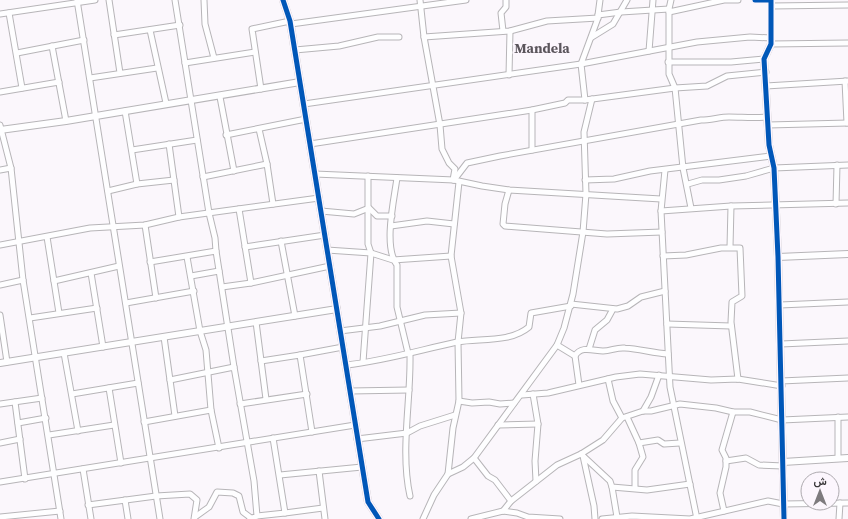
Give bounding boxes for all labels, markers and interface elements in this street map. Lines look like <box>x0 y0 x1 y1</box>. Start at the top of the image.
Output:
district label: Mandela <box>514 38 570 58</box>
north arrow <box>800 471 840 511</box>
text: ش <box>813 474 827 489</box>

